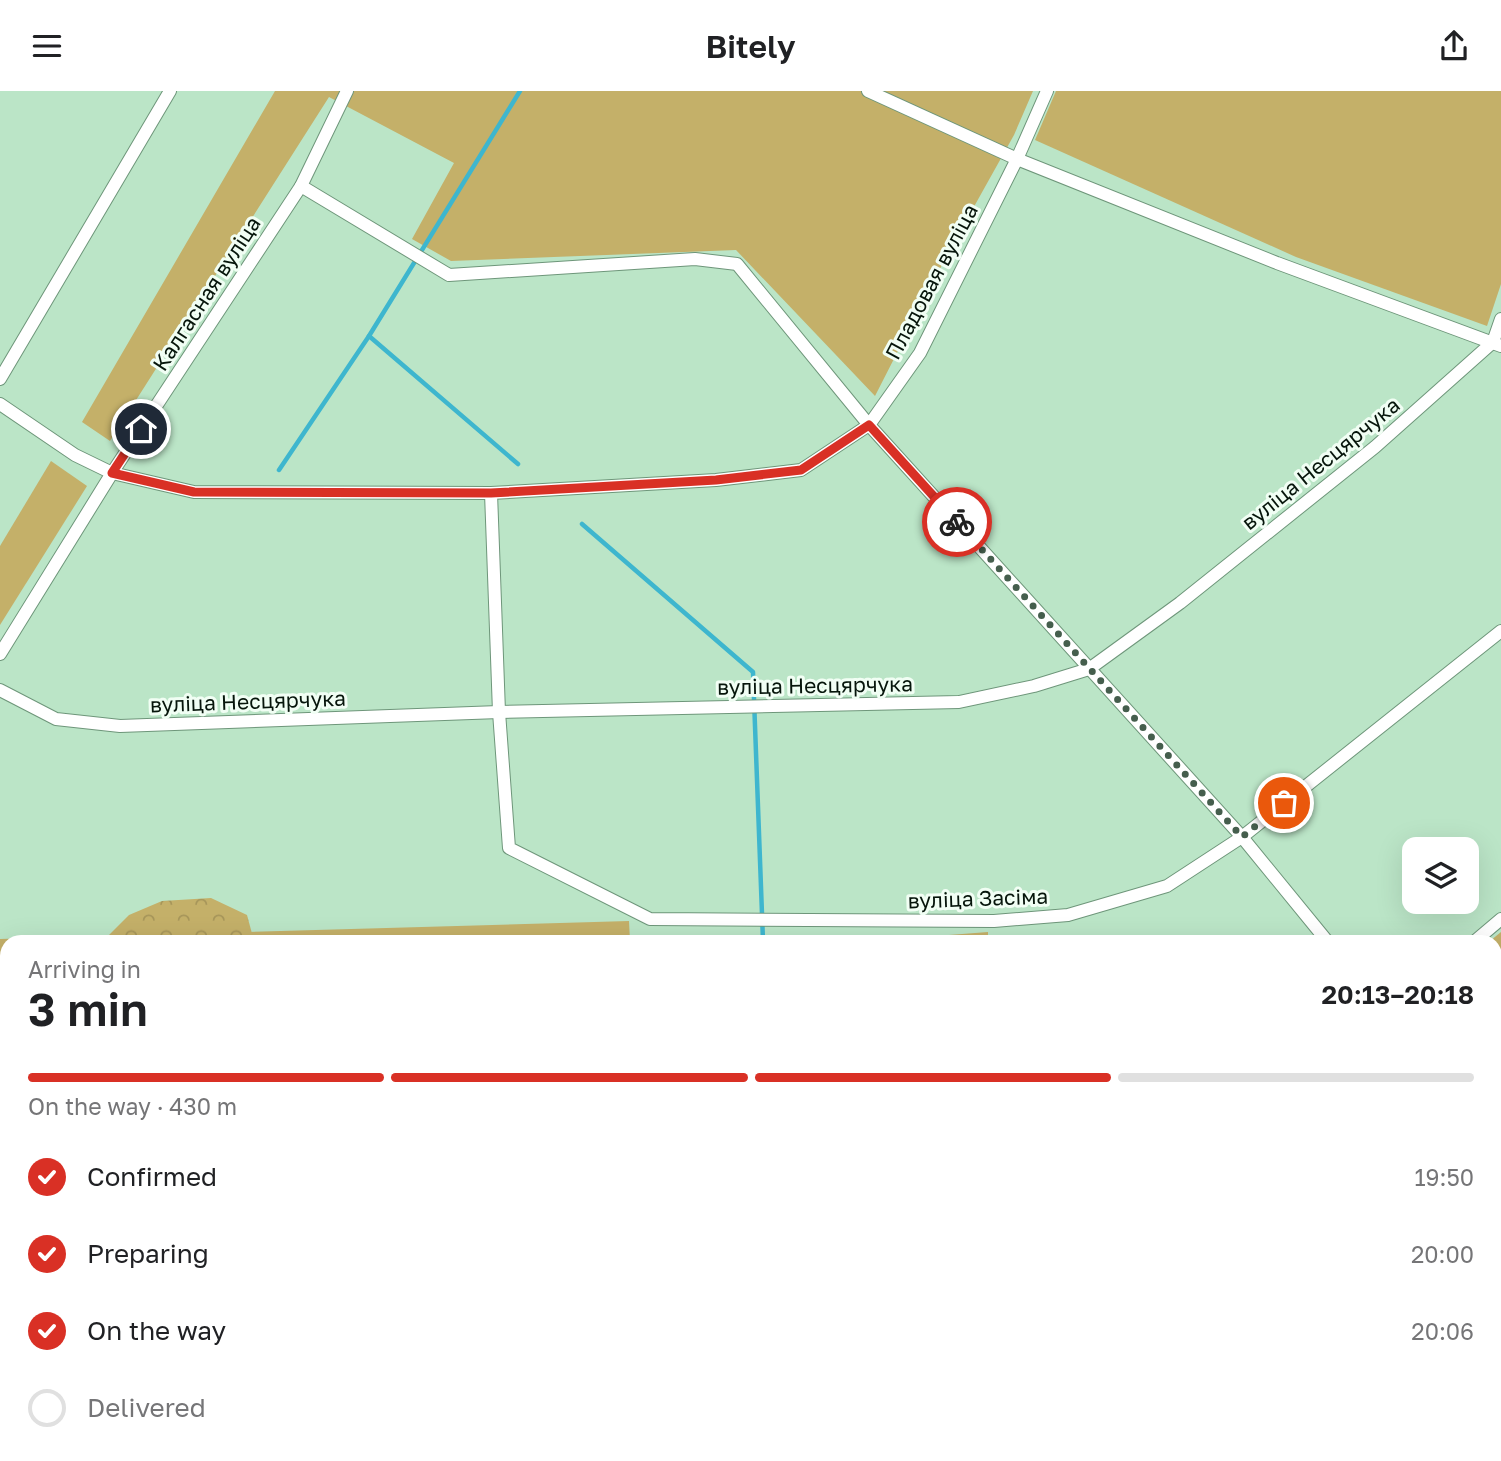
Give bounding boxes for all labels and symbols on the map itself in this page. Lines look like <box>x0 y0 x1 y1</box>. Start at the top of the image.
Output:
street label: Пладовая вуліца <box>879 200 983 364</box>
street label: Калгасная вуліца <box>147 211 266 376</box>
street label: вуліца Несцярчука <box>1236 391 1405 535</box>
pin <box>111 399 171 459</box>
courier <box>922 487 992 557</box>
street label: вуліца Несцярчука <box>717 670 913 700</box>
street label: вуліца Несцярчука <box>150 685 346 717</box>
pin <box>1254 773 1314 833</box>
street label: вуліца Засіма <box>907 883 1049 913</box>

